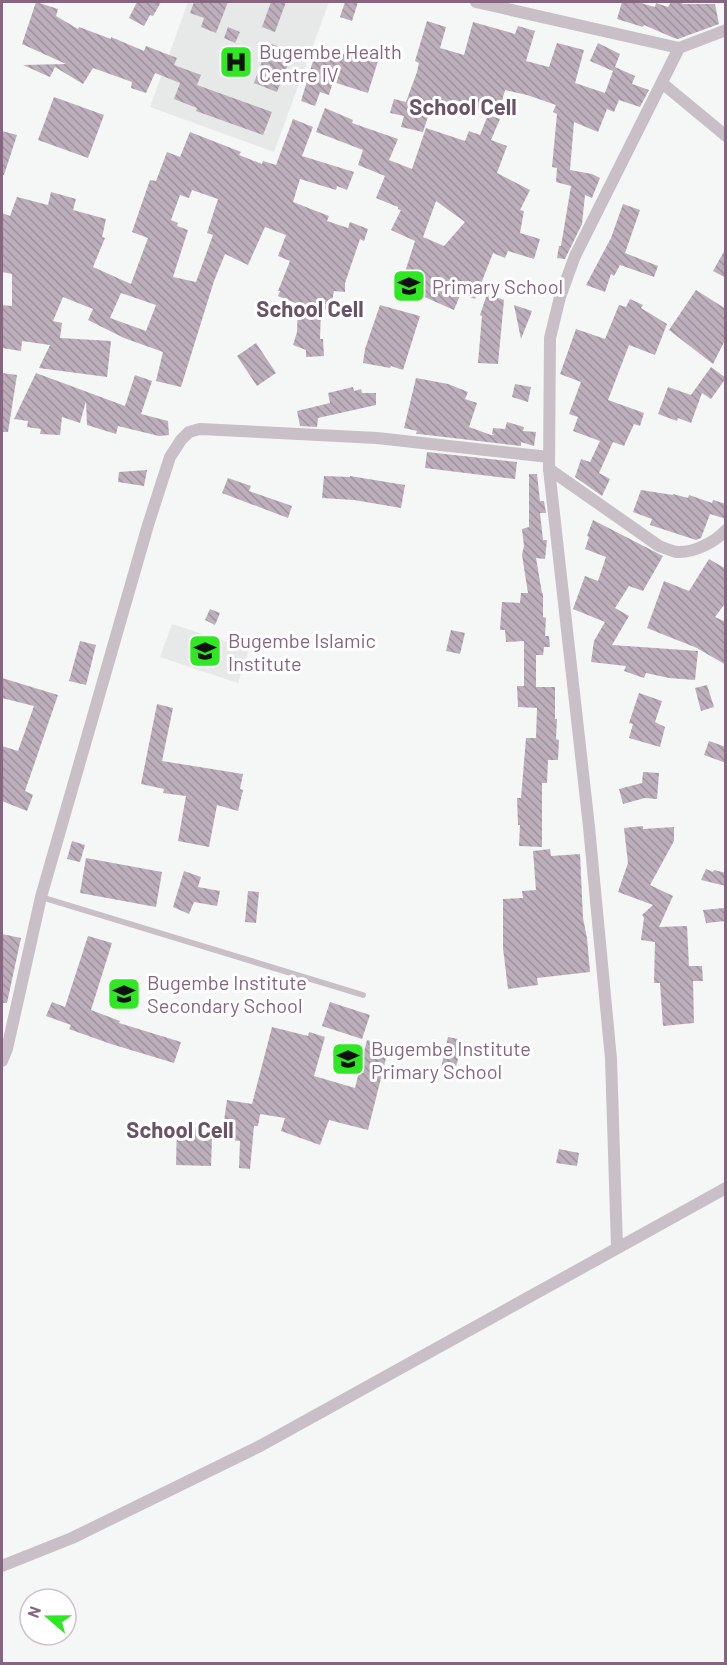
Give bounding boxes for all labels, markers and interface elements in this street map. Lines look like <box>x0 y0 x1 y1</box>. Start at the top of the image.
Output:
place label: Bugembe Health Centre IV <box>259 39 402 86</box>
hospital icon: Bugembe Health Centre IV <box>218 44 254 80</box>
district label: School Cell <box>409 93 517 119</box>
school or university icon: Primary School <box>391 268 427 304</box>
place label: Primary School <box>432 274 563 298</box>
district label: School Cell <box>256 295 364 321</box>
place label: Bugembe Islamic Institute <box>228 628 376 675</box>
school or university icon: Bugembe Islamic Institute <box>187 633 223 669</box>
place label: Bugembe Institute Secondary School <box>147 970 307 1017</box>
school or university icon: Bugembe Institute Secondary School <box>106 976 142 1012</box>
place label: Bugembe Institute Primary School <box>371 1036 531 1083</box>
school or university icon: Bugembe Institute Primary School <box>330 1041 366 1077</box>
district label: School Cell <box>126 1116 234 1142</box>
north arrow <box>18 1587 78 1647</box>
text: N <box>23 1603 44 1620</box>

